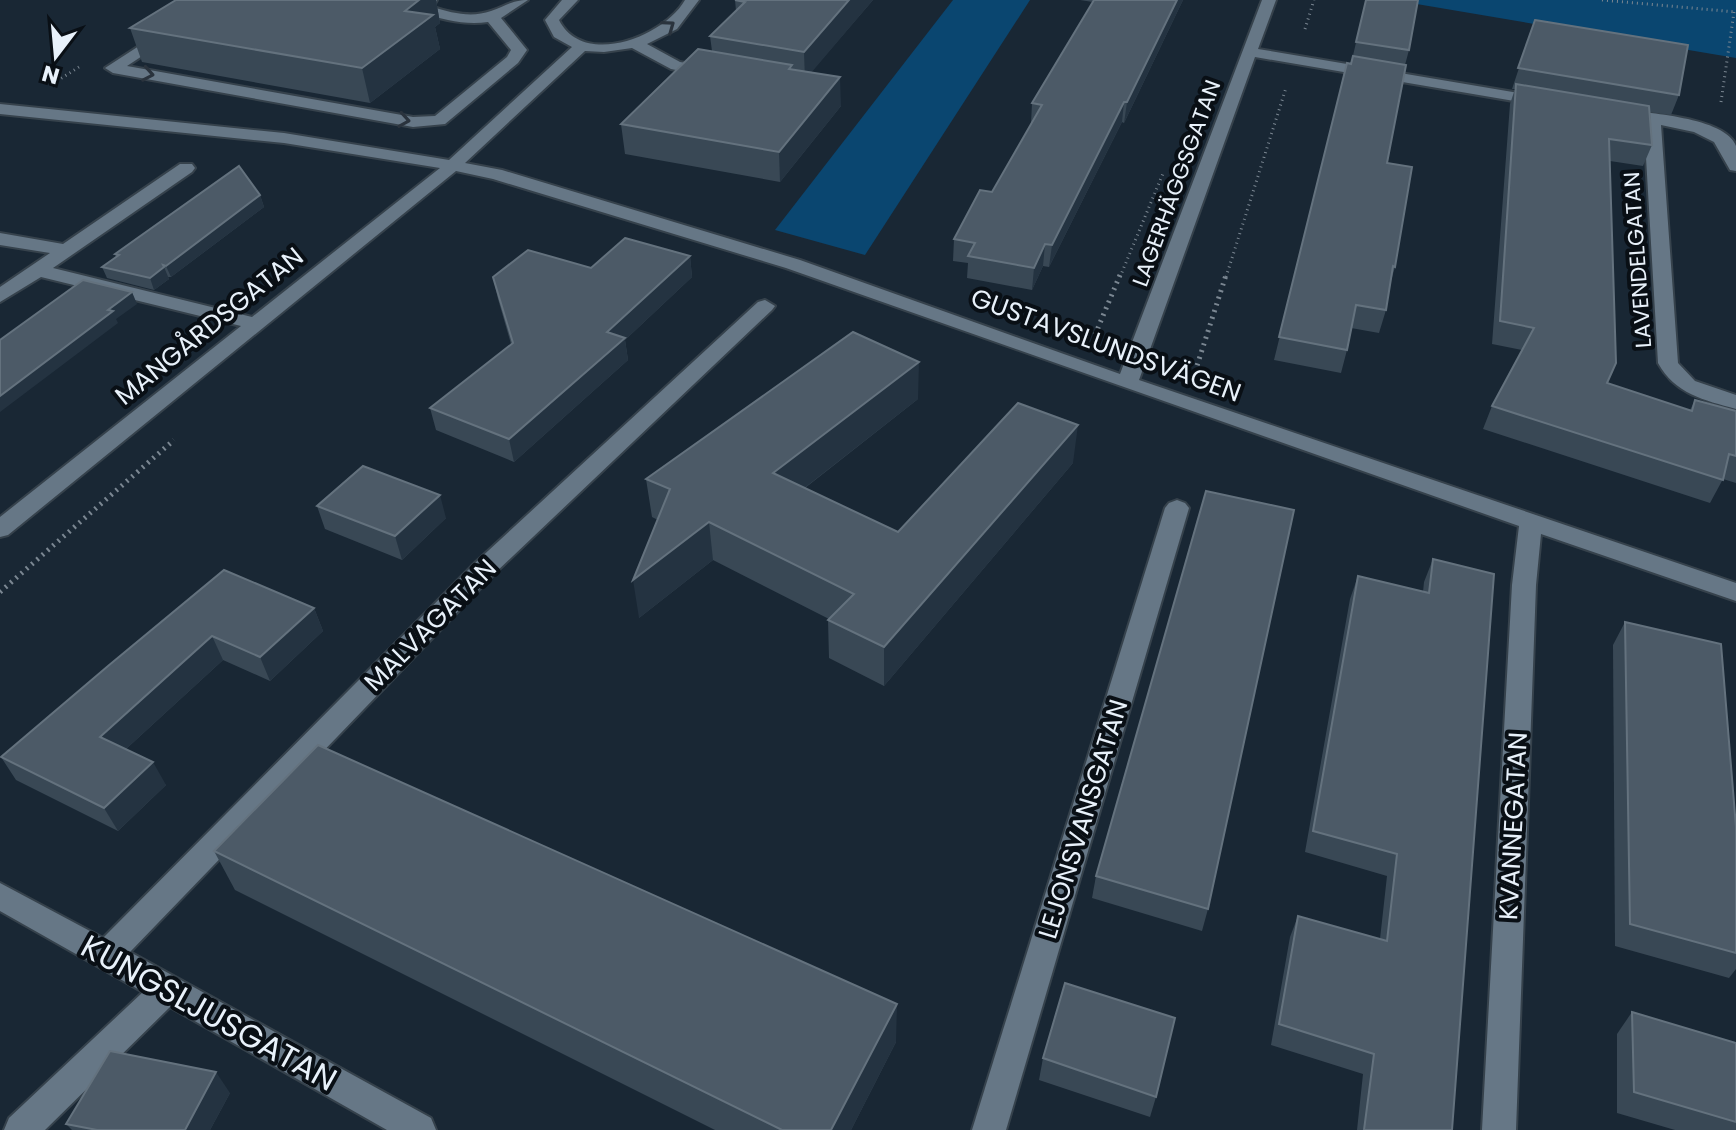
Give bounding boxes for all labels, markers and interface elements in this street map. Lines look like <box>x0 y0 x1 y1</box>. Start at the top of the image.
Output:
north arrow <box>16 16 96 96</box>
one-way arrow <box>660 22 675 36</box>
text: N <box>38 58 63 92</box>
one-way arrow <box>142 64 155 81</box>
street label: LAGERHÄGGSGATAN <box>1125 76 1228 291</box>
one-way arrow <box>397 111 411 128</box>
street label: LAVENDELGATAN <box>1616 171 1659 349</box>
street label: MANGÅRDSGATAN <box>107 239 311 413</box>
street label: GUSTAVSLUNDSVÄGEN <box>966 279 1246 411</box>
street label: MALVAGATAN <box>356 551 504 699</box>
street label: LEJONSVANSGATAN <box>1029 695 1137 943</box>
street label: KVANNEGATAN <box>1490 731 1536 921</box>
street label: KUNGSLJUSGATAN <box>73 924 345 1102</box>

